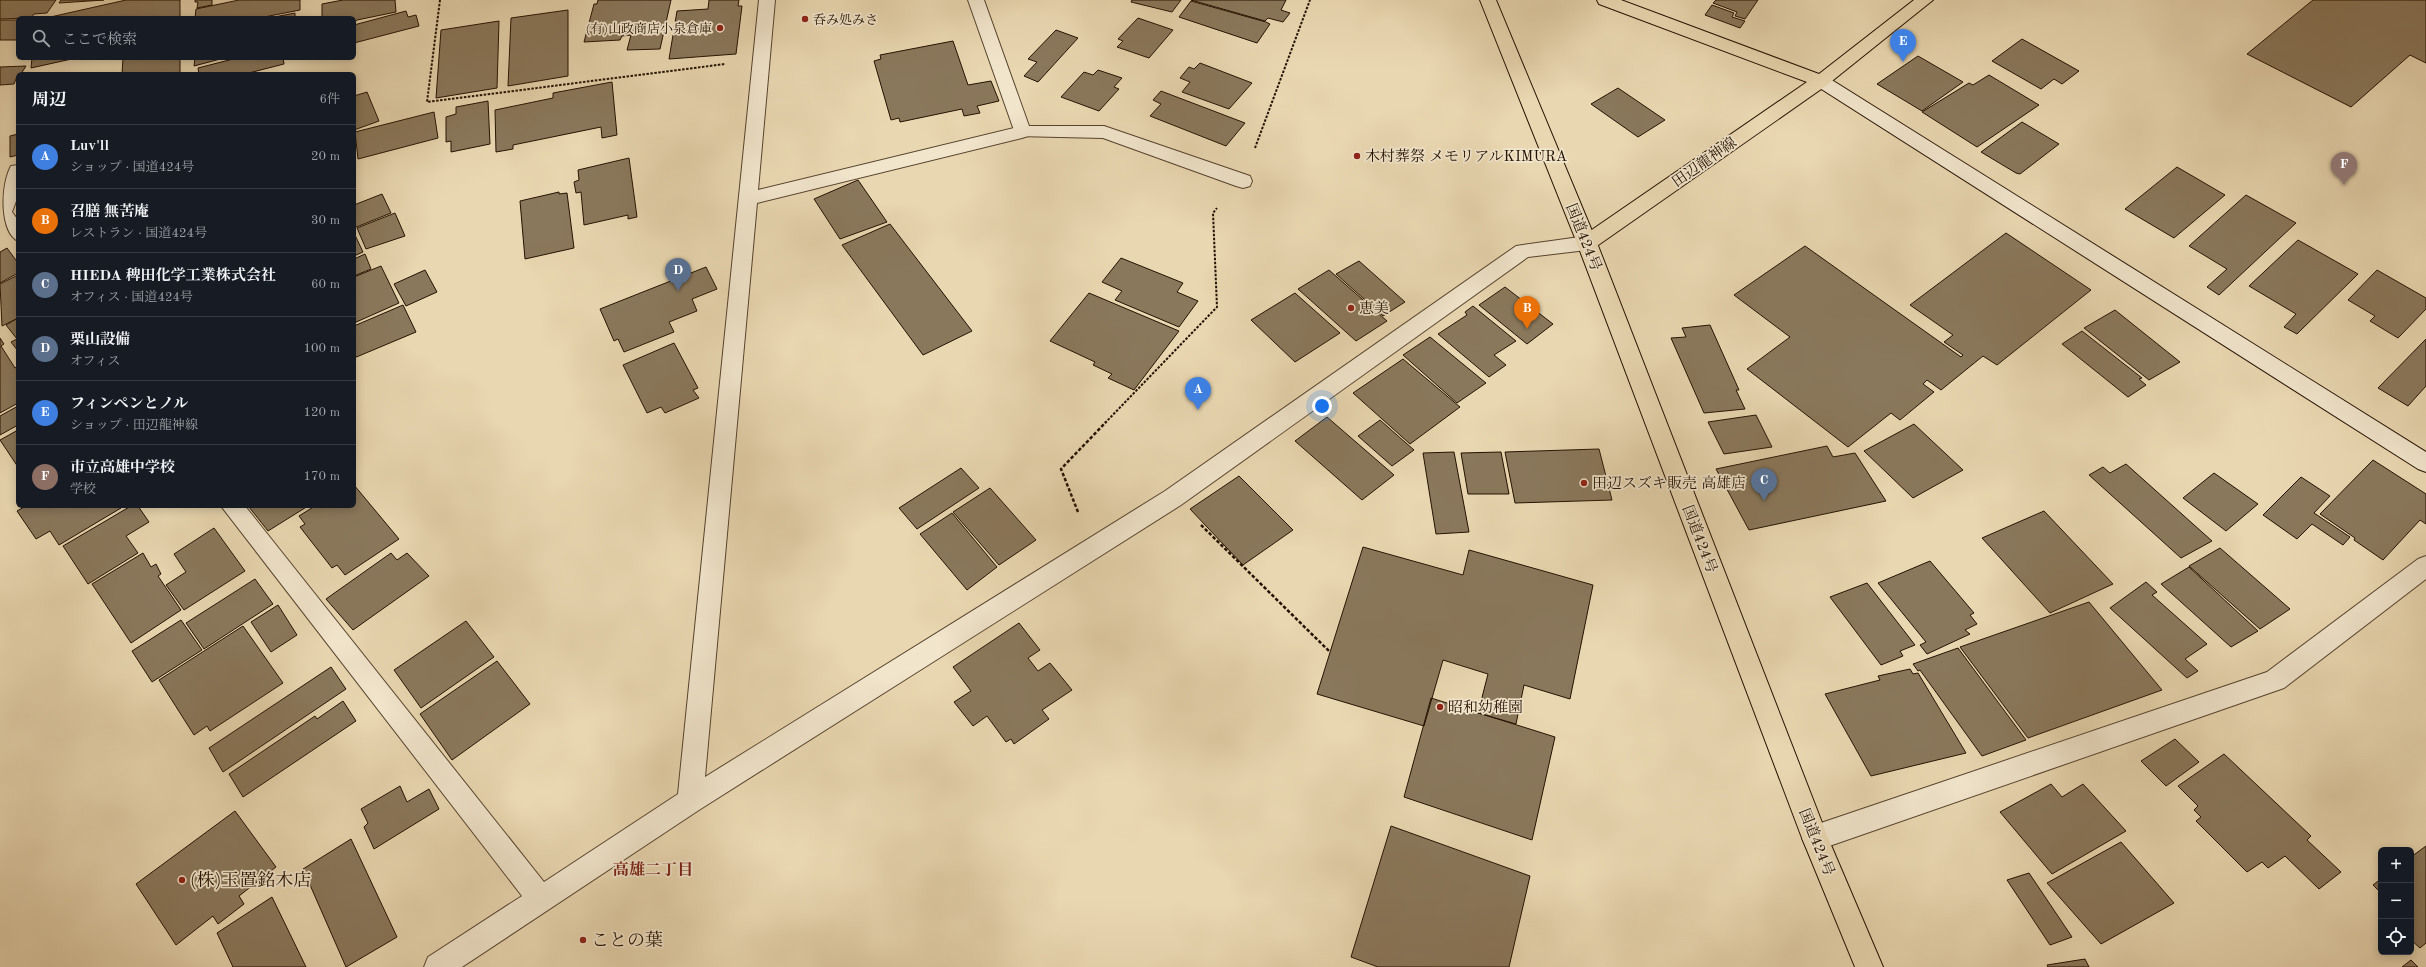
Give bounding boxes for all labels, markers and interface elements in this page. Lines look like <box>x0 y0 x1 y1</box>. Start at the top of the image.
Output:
place label: 呑み処みさ <box>813 13 878 27</box>
marker: 呑み処みさ <box>800 14 810 24</box>
search box <box>16 16 356 60</box>
place label: (有)山政商店小泉倉庫 <box>585 22 712 36</box>
marker: (有)山政商店小泉倉庫 <box>715 23 725 33</box>
icon: search <box>30 27 52 49</box>
pin: E <box>1890 29 1916 62</box>
text: ここで検索 <box>62 33 137 48</box>
text: 周辺 <box>32 92 66 109</box>
text: 6件 <box>319 93 340 106</box>
street label: 田辺龍神線 <box>1669 134 1740 191</box>
text: Luv'll <box>70 139 109 154</box>
place label: 木村葬祭 メモリアルKIMURA <box>1365 148 1568 165</box>
text: A <box>40 150 50 163</box>
text: 20 m <box>311 150 340 163</box>
marker: 木村葬祭 メモリアルKIMURA <box>1352 151 1362 161</box>
pin: F <box>2331 152 2357 185</box>
text: ショップ · 国道424号 <box>70 161 194 174</box>
street label: 国道424号 <box>1562 201 1605 273</box>
text: 召膳 無苦庵 <box>70 205 149 220</box>
text: B <box>40 214 50 227</box>
text: 30 m <box>311 214 340 227</box>
text: レストラン · 国道424号 <box>70 227 207 240</box>
pin: D <box>665 258 691 291</box>
text: HIEDA 稗田化学工業株式会社 <box>70 269 276 284</box>
text: C <box>41 278 49 291</box>
text: 60 m <box>311 278 340 291</box>
text: オフィス · 国道424号 <box>70 291 193 304</box>
pin: B <box>1514 296 1540 329</box>
place label: 恵美 <box>1359 300 1389 317</box>
marker: 恵美 <box>1346 303 1356 313</box>
text: 栗山設備 <box>70 333 130 348</box>
text: D <box>40 342 50 355</box>
text: 100 m <box>303 342 340 355</box>
text: オフィス <box>70 355 121 368</box>
pin: A <box>1185 377 1211 410</box>
your location <box>1312 396 1332 416</box>
text: フィンペンとノル <box>70 397 188 412</box>
text: E <box>41 406 49 419</box>
text: 120 m <box>303 406 340 419</box>
text: ショップ · 田辺龍神線 <box>70 419 198 432</box>
text: 市立高雄中学校 <box>70 461 175 476</box>
pin: C <box>1751 468 1777 501</box>
text: F <box>41 470 49 483</box>
text: 170 m <box>303 470 340 483</box>
place label: 田辺スズキ販売 高雄店 <box>1592 475 1746 492</box>
marker: 田辺スズキ販売 高雄店 <box>1579 478 1589 488</box>
text: 学校 <box>70 483 96 496</box>
street label: 国道424号 <box>1679 503 1720 575</box>
place label: 昭和幼稚園 <box>1448 699 1523 716</box>
marker: 昭和幼稚園 <box>1435 702 1445 712</box>
street label: 国道424号 <box>1795 806 1838 878</box>
map controls <box>2378 847 2414 955</box>
button: + <box>2378 847 2414 883</box>
district label: 高雄二丁目 <box>613 861 693 879</box>
place label: (株)玉置銘木店 <box>190 870 311 890</box>
marker: (株)玉置銘木店 <box>177 875 187 885</box>
button: − <box>2378 883 2414 919</box>
button: locate <box>2378 919 2414 955</box>
place label: ことの葉 <box>591 930 663 950</box>
marker: ことの葉 <box>578 935 588 945</box>

